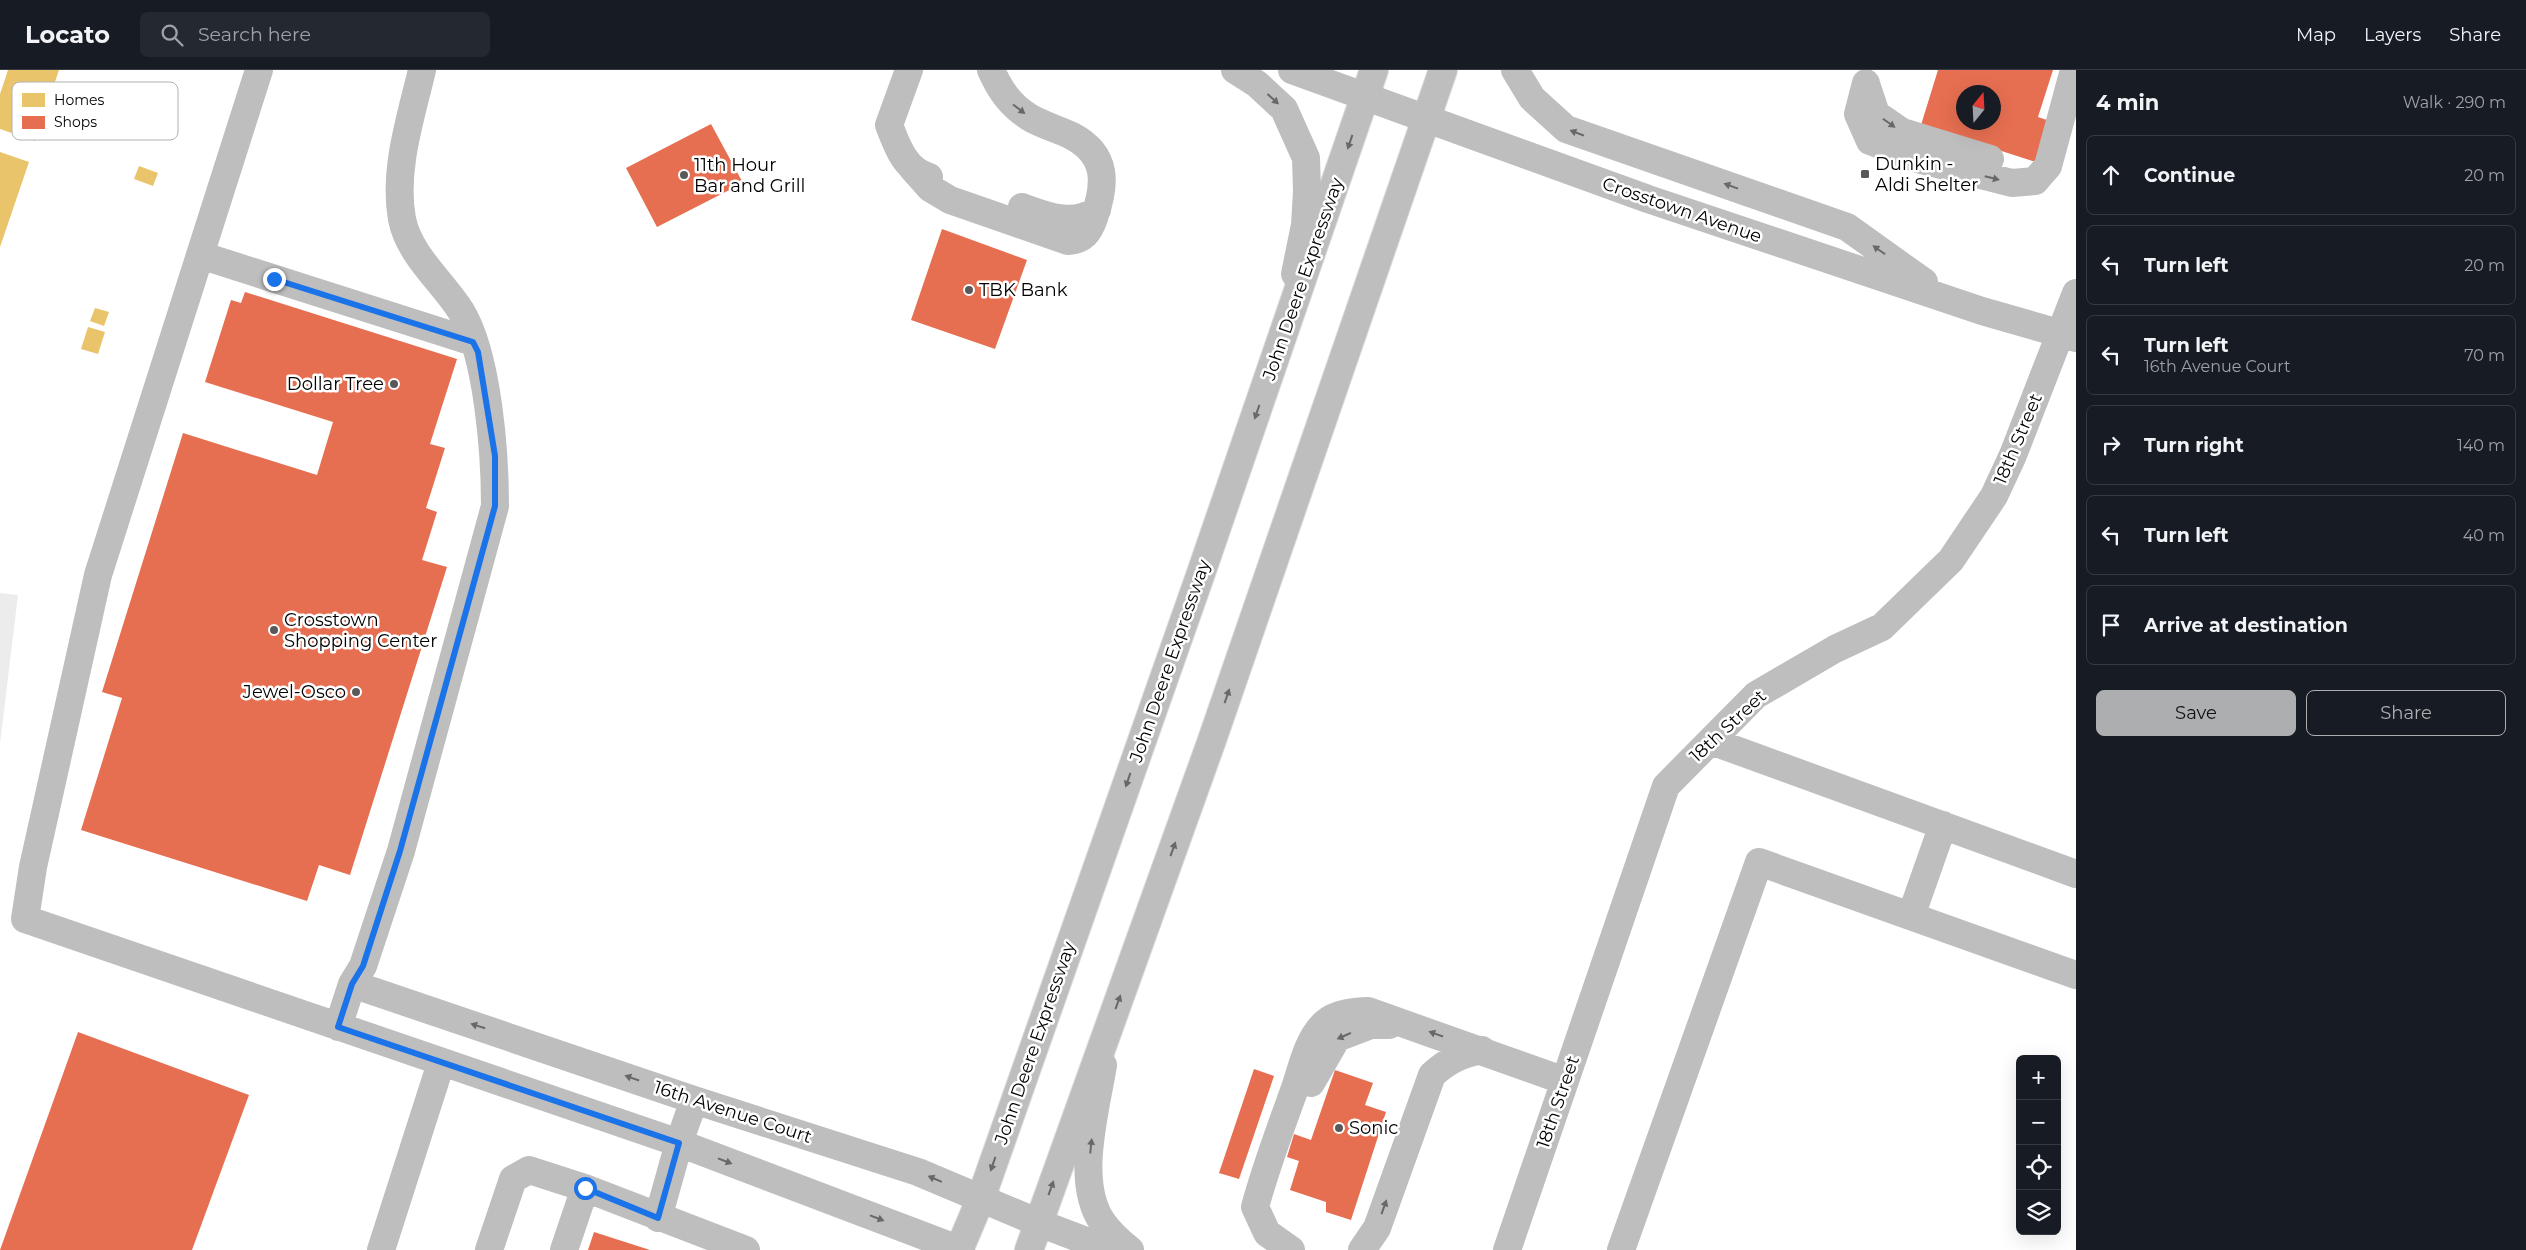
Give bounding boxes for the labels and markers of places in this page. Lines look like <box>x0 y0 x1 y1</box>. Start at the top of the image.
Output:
place label: Dunkin - Aldi Shelter <box>1875 153 1978 196</box>
place label: 11th Hour Bar and Grill <box>694 154 805 197</box>
marker: Dunkin - Aldi Shelter <box>1859 168 1871 180</box>
marker: 11th Hour Bar and Grill <box>678 169 690 181</box>
place label: TBK Bank <box>979 279 1068 301</box>
marker: TBK Bank <box>963 284 975 296</box>
place label: Dollar Tree <box>287 373 384 395</box>
marker: Dollar Tree <box>388 378 400 390</box>
place label: Crosstown Shopping Center <box>284 609 437 652</box>
marker: Crosstown Shopping Center <box>268 624 280 636</box>
place label: Jewel-Osco <box>242 681 346 703</box>
marker: Jewel-Osco <box>350 686 362 698</box>
place label: Sonic <box>1349 1117 1399 1139</box>
marker: Sonic <box>1333 1122 1345 1134</box>

